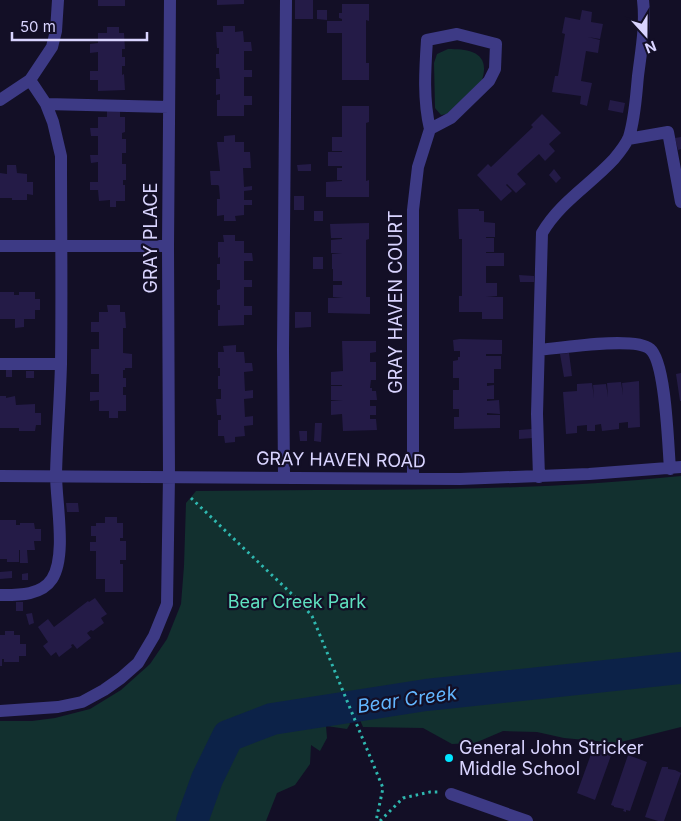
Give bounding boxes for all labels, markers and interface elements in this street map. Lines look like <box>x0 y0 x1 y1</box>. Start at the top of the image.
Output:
scale bar <box>12 10 148 42</box>
north arrow <box>621 10 671 60</box>
text: 50 m <box>20 17 56 36</box>
text: N <box>643 38 659 57</box>
street label: GRAY PLACE <box>140 183 161 293</box>
street label: GRAY HAVEN COURT <box>385 210 406 394</box>
street label: GRAY HAVEN ROAD <box>256 448 426 471</box>
park label: Bear Creek Park <box>228 591 366 612</box>
water label: Bear Creek <box>356 681 459 718</box>
place label: General John Stricker Middle School <box>459 737 644 779</box>
marker: General John Stricker Middle School <box>443 752 455 764</box>

